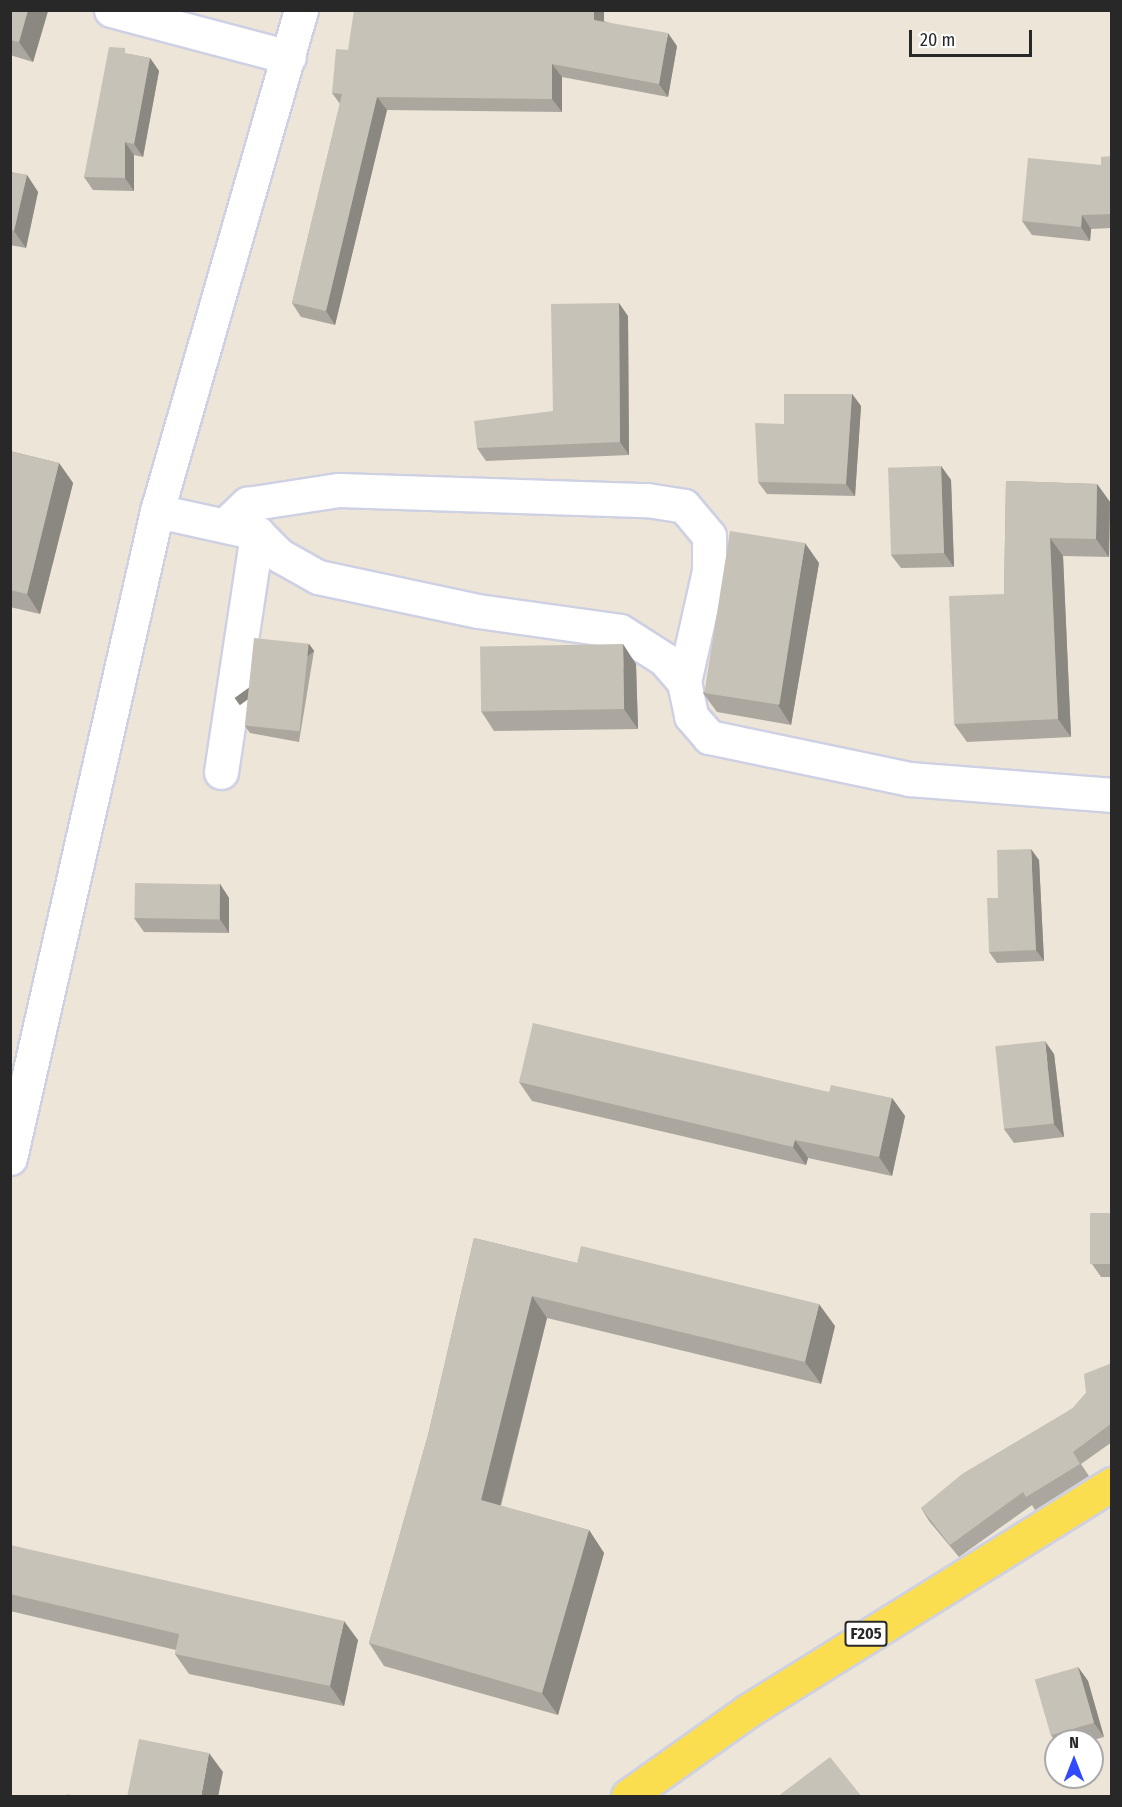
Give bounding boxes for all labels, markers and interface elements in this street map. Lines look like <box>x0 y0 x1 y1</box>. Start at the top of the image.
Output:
scale bar <box>912 18 1035 56</box>
text: 20 m <box>920 29 955 51</box>
road number: F205 <box>844 1621 888 1647</box>
north arrow <box>1044 1729 1104 1789</box>
text: N <box>1069 1733 1079 1752</box>

